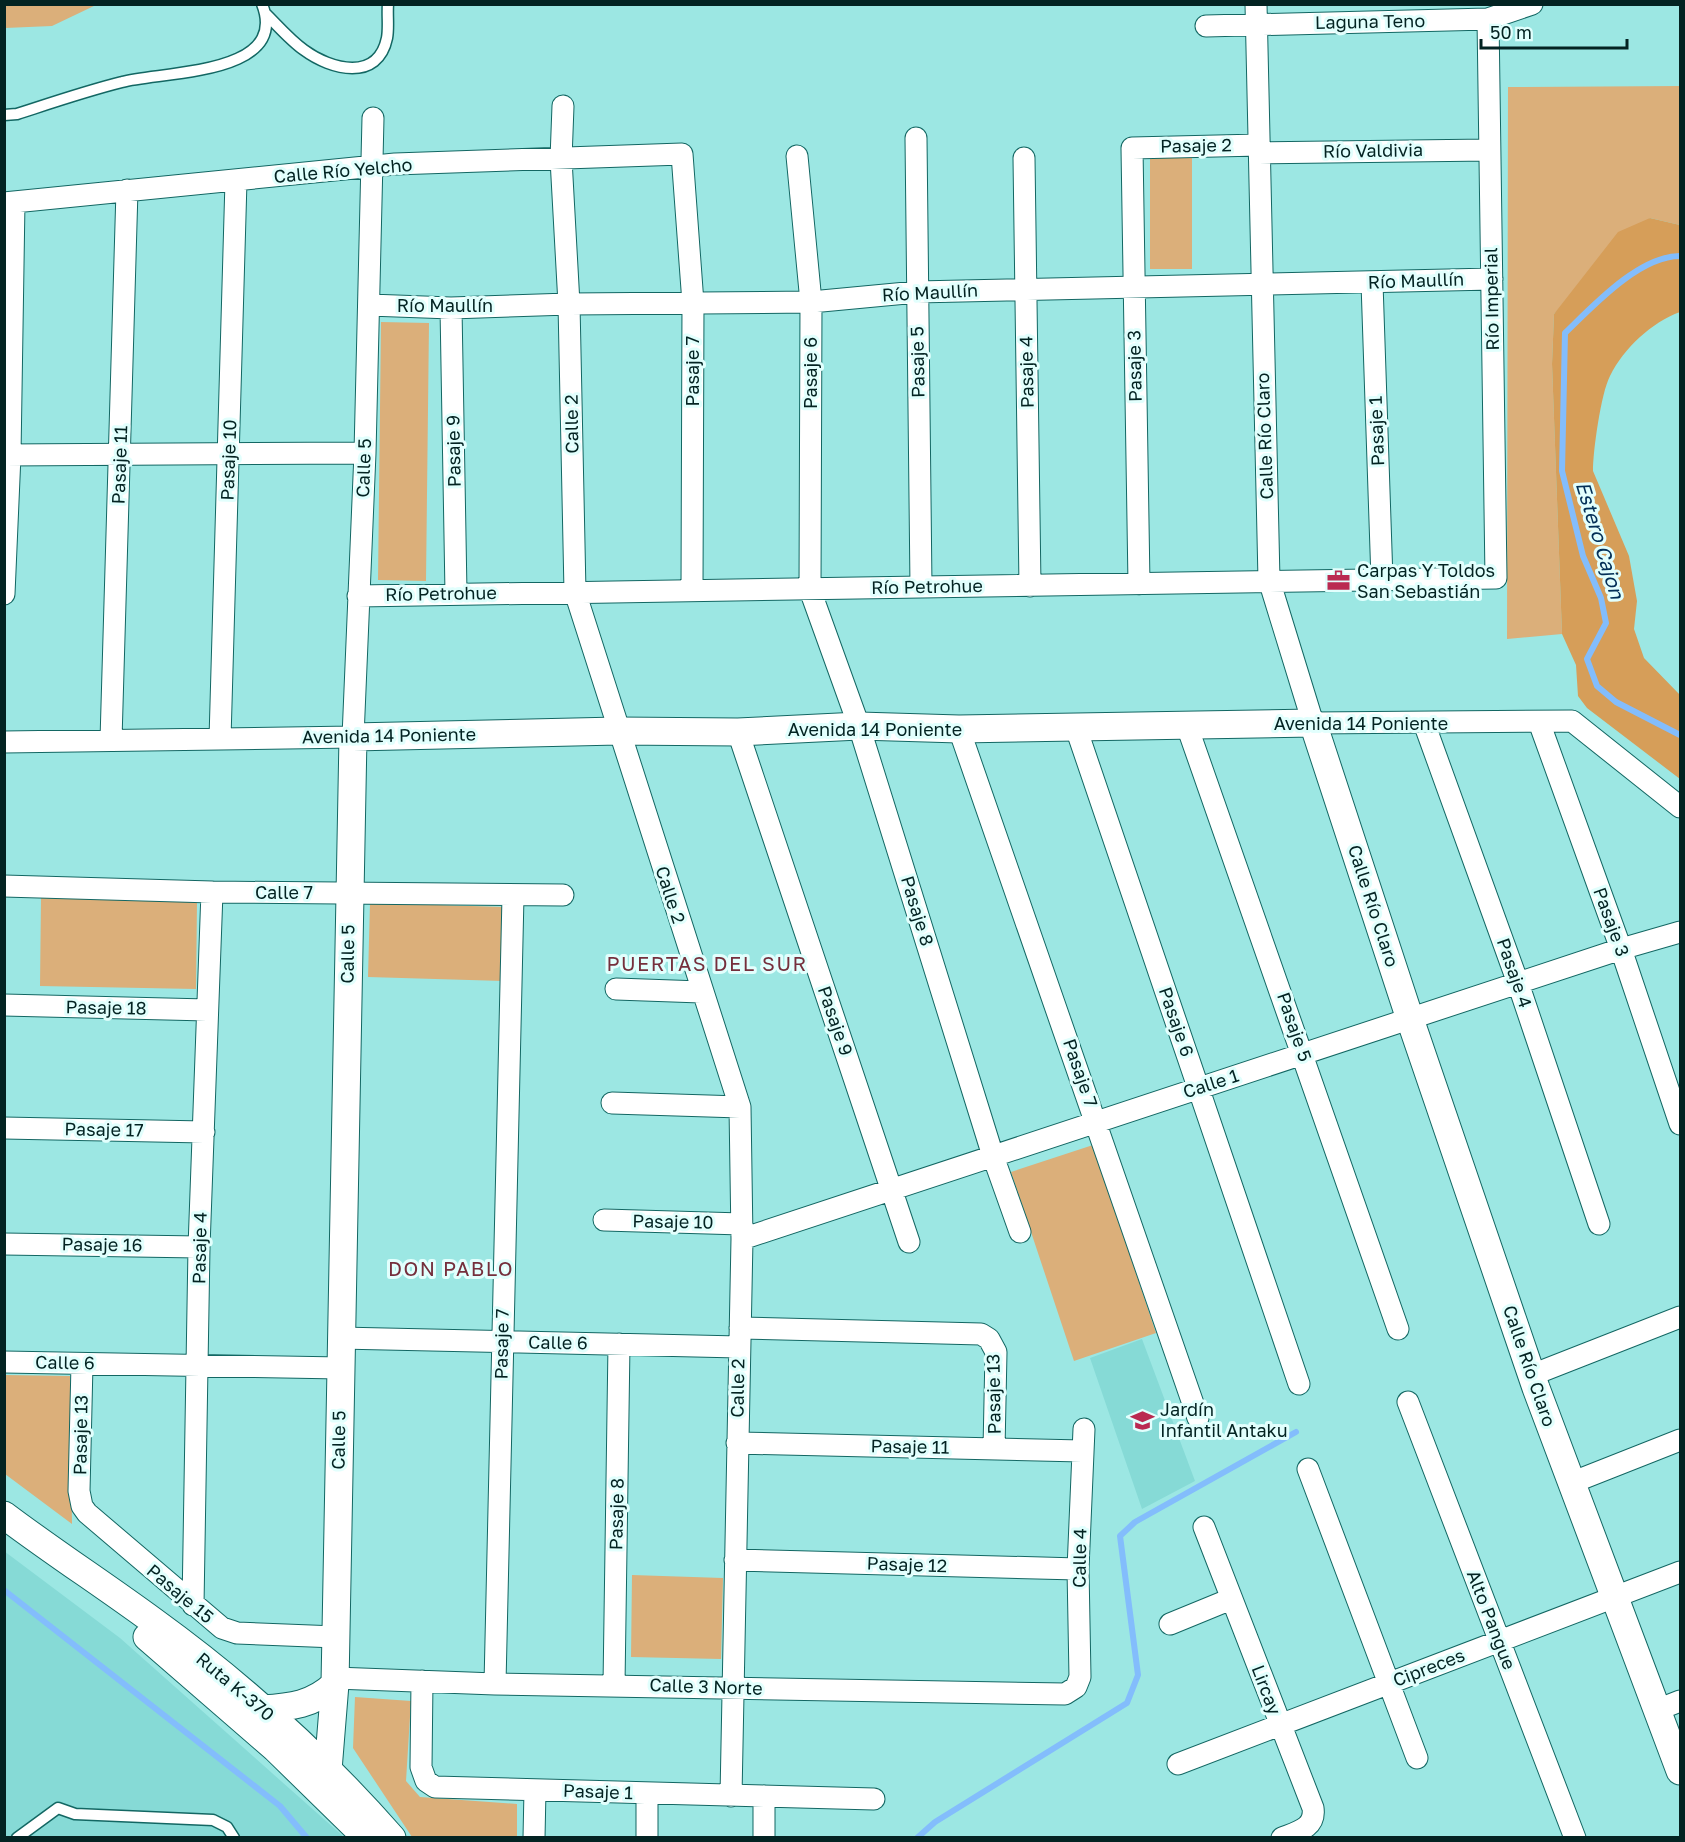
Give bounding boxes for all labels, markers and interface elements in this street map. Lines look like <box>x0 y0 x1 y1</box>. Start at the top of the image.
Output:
street label: Laguna Teno <box>1315 9 1425 33</box>
scale bar <box>1481 12 1626 50</box>
text: 50 m <box>1490 21 1532 43</box>
street label: Pasaje 2 <box>1160 133 1232 157</box>
street label: Río Valdivia <box>1323 138 1423 162</box>
street label: Calle Río Yelcho <box>273 153 413 187</box>
street label: Río Imperial <box>1479 247 1503 351</box>
street label: Río Maullín <box>1367 267 1464 293</box>
street label: Río Maullín <box>881 278 979 306</box>
street label: Río Maullín <box>397 294 493 316</box>
street label: Pasaje 5 <box>905 326 929 398</box>
street label: Pasaje 3 <box>1122 330 1146 402</box>
street label: Pasaje 7 <box>681 336 703 406</box>
street label: Pasaje 4 <box>1014 336 1038 408</box>
street label: Pasaje 6 <box>799 337 821 409</box>
street label: Calle Río Claro <box>1251 372 1277 500</box>
street label: Calle 2 <box>559 394 583 454</box>
street label: Pasaje 1 <box>1364 395 1388 466</box>
street label: Pasaje 9 <box>441 415 465 487</box>
street label: Pasaje 10 <box>216 419 240 501</box>
street label: Pasaje 11 <box>107 425 131 505</box>
street label: Calle 5 <box>351 438 375 498</box>
water label: Estero Cajon <box>1571 478 1630 602</box>
place label: Carpas Y Toldos San Sebastián <box>1357 559 1495 602</box>
office icon: Carpas Y Toldos San Sebastián <box>1326 568 1352 594</box>
street label: Río Petrohue <box>871 574 983 598</box>
street label: Río Petrohue <box>385 581 497 605</box>
street label: Avenida 14 Poniente <box>1274 712 1448 734</box>
street label: Avenida 14 Poniente <box>788 718 962 740</box>
street label: Avenida 14 Poniente <box>302 722 476 748</box>
street label: Calle Río Claro <box>1344 842 1404 969</box>
street label: Calle 2 <box>651 863 691 926</box>
street label: Pasaje 8 <box>897 873 939 948</box>
street label: Calle 7 <box>255 881 313 903</box>
street label: Pasaje 3 <box>1589 884 1635 959</box>
street label: Calle 5 <box>335 924 359 984</box>
street label: Pasaje 4 <box>1493 935 1537 1010</box>
district label: PUERTAS DEL SUR <box>606 951 808 975</box>
street label: Pasaje 9 <box>814 983 858 1058</box>
street label: Pasaje 6 <box>1155 984 1199 1059</box>
street label: Pasaje 5 <box>1273 989 1317 1064</box>
street label: Pasaje 18 <box>65 995 147 1019</box>
street label: Pasaje 7 <box>1059 1036 1103 1110</box>
street label: Calle 1 <box>1180 1064 1242 1102</box>
street label: Pasaje 17 <box>64 1117 144 1141</box>
street label: Pasaje 10 <box>632 1209 714 1233</box>
street label: Pasaje 4 <box>187 1212 211 1284</box>
street label: Pasaje 16 <box>61 1232 143 1256</box>
district label: DON PABLO <box>388 1256 514 1280</box>
street label: Calle Río Claro <box>1499 1302 1561 1429</box>
street label: Pasaje 7 <box>489 1308 513 1380</box>
street label: Calle 6 <box>528 1330 588 1354</box>
street label: Calle 6 <box>35 1350 95 1374</box>
street label: Pasaje 13 <box>981 1354 1005 1434</box>
street label: Calle 2 <box>725 1358 749 1418</box>
street label: Pasaje 13 <box>68 1395 92 1475</box>
place label: Jardín Infantil Antaku <box>1160 1398 1288 1441</box>
school or university icon: Jardín Infantil Antaku <box>1129 1407 1155 1433</box>
street label: Calle 5 <box>326 1410 350 1470</box>
street label: Pasaje 11 <box>870 1434 950 1458</box>
street label: Pasaje 8 <box>604 1478 628 1550</box>
street label: Calle 4 <box>1067 1528 1091 1588</box>
street label: Pasaje 12 <box>866 1552 948 1576</box>
street label: Pasaje 15 <box>143 1559 219 1628</box>
street label: Alto Pangue <box>1463 1567 1521 1673</box>
street label: Cipreces <box>1390 1643 1468 1691</box>
street label: Ruta K-370 <box>192 1647 279 1725</box>
street label: Lircay <box>1247 1662 1286 1718</box>
street label: Calle 3 Norte <box>649 1673 763 1699</box>
street label: Pasaje 1 <box>563 1779 634 1803</box>

